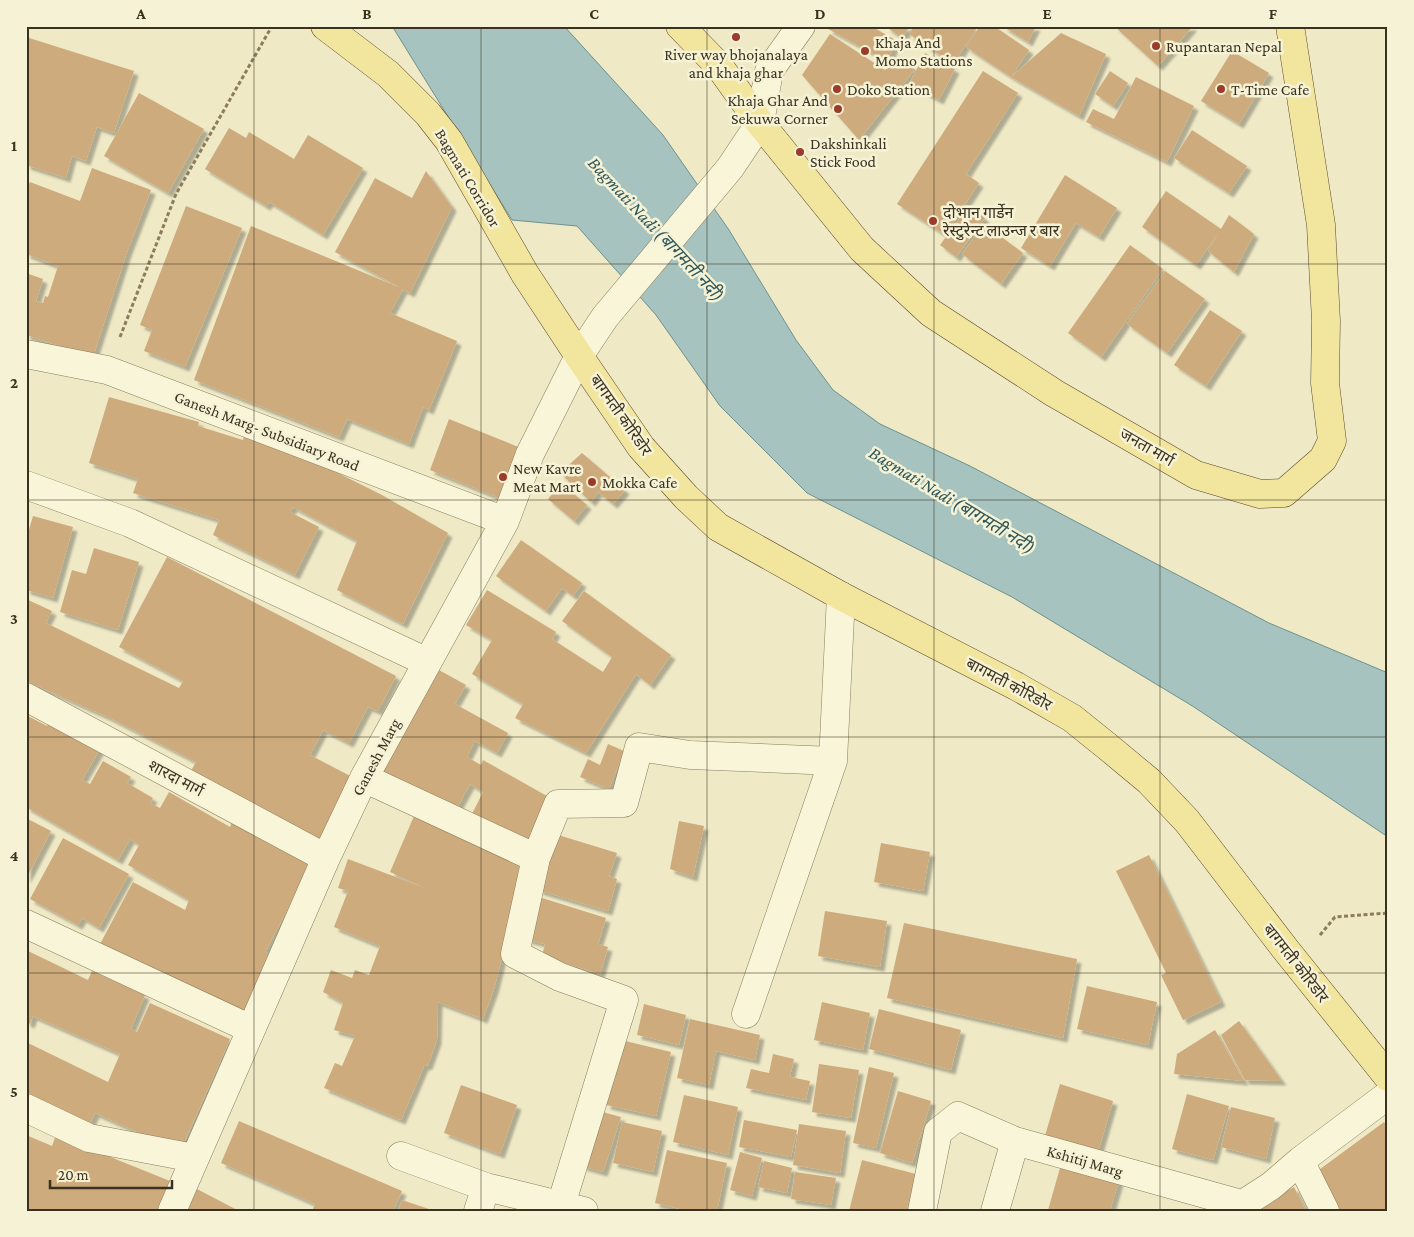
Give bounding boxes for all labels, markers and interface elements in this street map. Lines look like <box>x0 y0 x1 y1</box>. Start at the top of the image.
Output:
text: A <box>135 5 146 22</box>
text: B <box>362 5 372 22</box>
text: C <box>589 5 599 22</box>
text: D <box>814 5 826 22</box>
text: E <box>1042 5 1052 22</box>
text: F <box>1269 5 1278 22</box>
marker: River way bhojanalaya and khaja ghar <box>730 31 742 43</box>
place label: Khaja And Momo Stations <box>875 34 972 69</box>
place label: Rupantaran Nepal <box>1166 38 1282 56</box>
marker: Rupantaran Nepal <box>1150 40 1162 52</box>
marker: Khaja And Momo Stations <box>859 45 871 57</box>
place label: River way bhojanalaya and khaja ghar <box>664 46 808 82</box>
place label: Doko Station <box>847 81 931 98</box>
place label: T-Time Cafe <box>1231 81 1309 98</box>
marker: Doko Station <box>831 83 843 95</box>
marker: T-Time Cafe <box>1215 83 1227 95</box>
place label: Khaja Ghar And Sekuwa Corner <box>728 92 829 127</box>
marker: Khaja Ghar And Sekuwa Corner <box>832 103 844 115</box>
street label: Bagmati Corridor <box>431 126 504 231</box>
place label: Dakshinkali Stick Food <box>810 135 887 170</box>
text: 1 <box>11 137 17 154</box>
marker: Dakshinkali Stick Food <box>794 146 806 158</box>
water label: Bagmati Nadi (बागमती नदी) <box>583 152 729 306</box>
place label: दोभान गार्डेन रेस्टुरेन्ट लाउन्ज र बार <box>942 203 1060 241</box>
marker: दोभान गार्डेन रेस्टुरेन्ट लाउन्ज र बार <box>927 215 939 227</box>
street label: बागमती कोरिडोर <box>587 371 655 459</box>
text: 2 <box>10 374 18 391</box>
street label: Ganesh Marg- Subsidiary Road <box>172 388 362 475</box>
street label: जनता मार्ग <box>1117 424 1178 470</box>
water label: Bagmati Nadi (बागमती नदी) <box>865 442 1039 558</box>
place label: New Kavre Meat Mart <box>513 460 581 495</box>
marker: New Kavre Meat Mart <box>497 471 509 483</box>
place label: Mokka Cafe <box>602 474 677 491</box>
marker: Mokka Cafe <box>586 476 598 488</box>
text: 3 <box>10 610 18 627</box>
street label: बागमती कोरिडोर <box>963 654 1055 714</box>
street label: Ganesh Marg <box>349 715 404 799</box>
street label: शारदा मार्ग <box>146 756 208 800</box>
text: 4 <box>10 847 19 864</box>
street label: बागमती कोरिडोर <box>1260 921 1332 1006</box>
text: 5 <box>10 1083 18 1100</box>
street label: Kshitij Marg <box>1045 1142 1125 1181</box>
scale bar <box>50 1157 172 1189</box>
text: 20 m <box>58 1167 89 1183</box>

